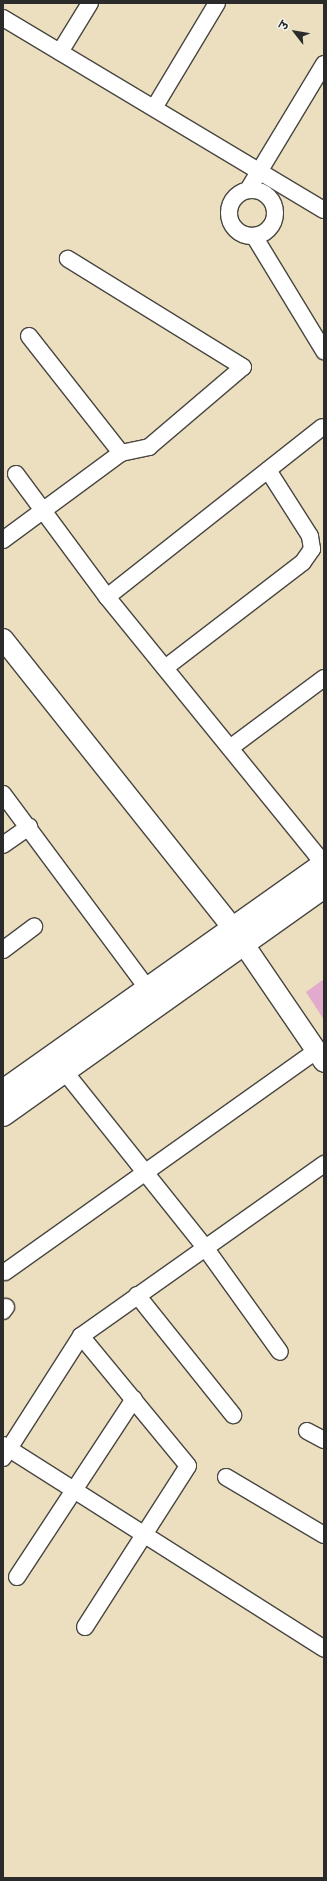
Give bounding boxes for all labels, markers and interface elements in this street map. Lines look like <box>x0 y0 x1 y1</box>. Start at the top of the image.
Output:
north arrow <box>275 12 315 52</box>
text: उ <box>276 19 293 33</box>

